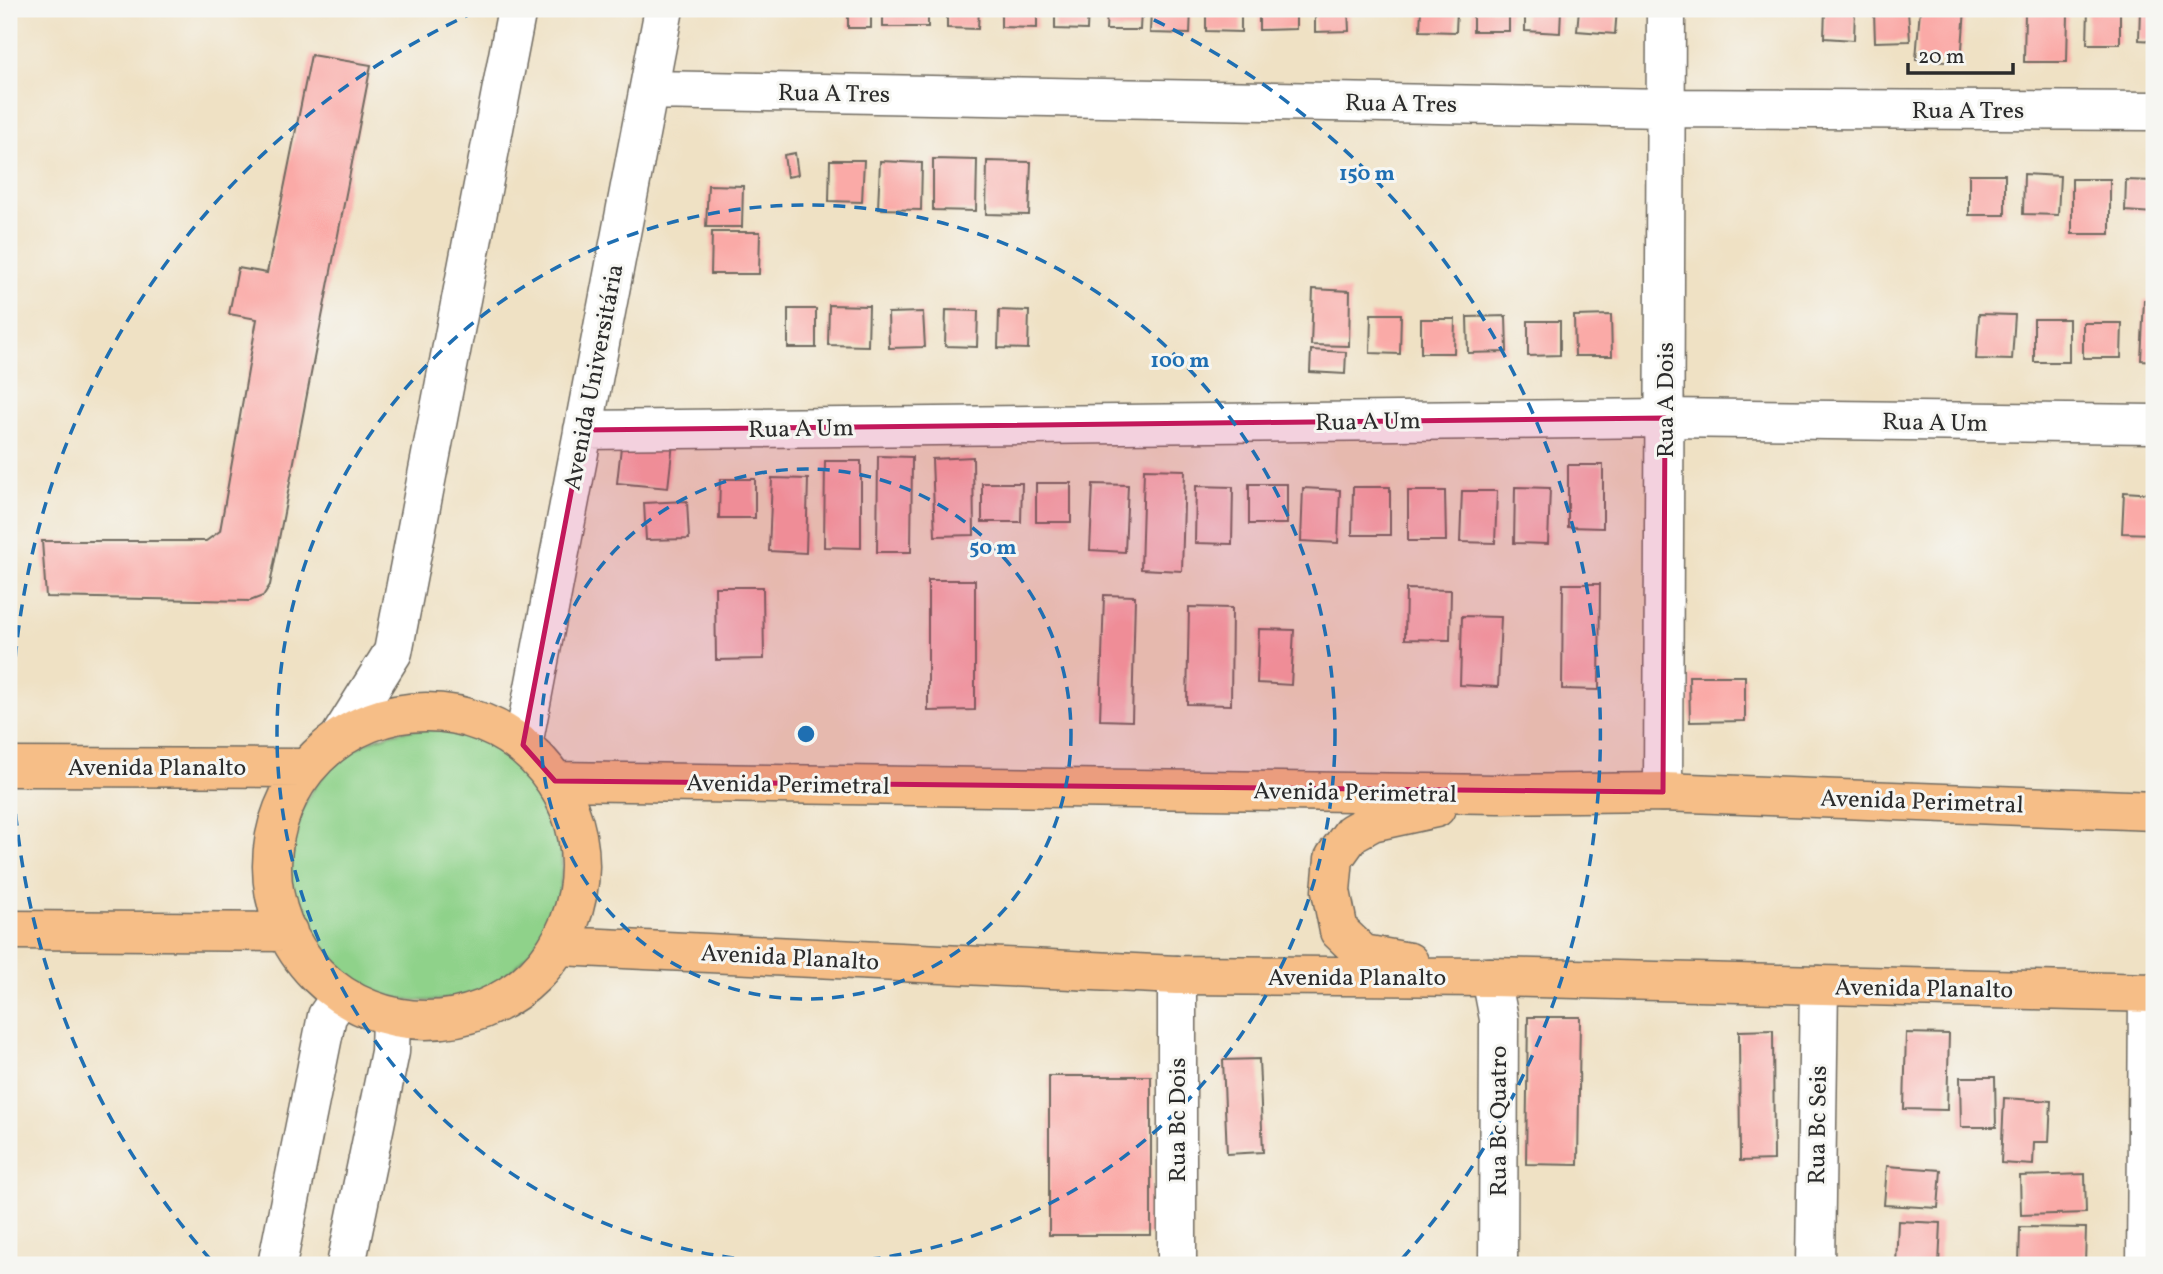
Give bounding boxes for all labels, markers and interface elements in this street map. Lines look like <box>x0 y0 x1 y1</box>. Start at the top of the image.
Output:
scale bar <box>1908 32 2012 76</box>
text: 20 m <box>1918 43 1964 72</box>
street label: Rua A Tres <box>777 77 890 113</box>
street label: Rua A Tres <box>1344 87 1457 123</box>
street label: Rua A Tres <box>1912 95 2024 129</box>
text: 150 m <box>1339 160 1395 189</box>
street label: Avenida Universitária <box>556 261 634 493</box>
street label: Rua A Dois <box>1650 342 1684 458</box>
text: 100 m <box>1150 347 1210 376</box>
street label: Rua A Um <box>1315 405 1421 441</box>
street label: Rua A Um <box>1882 406 1988 442</box>
street label: Rua A Um <box>748 412 854 448</box>
text: 50 m <box>969 534 1017 563</box>
centre of rings <box>794 722 818 746</box>
street label: Avenida Planalto <box>68 752 246 786</box>
street label: Avenida Perimetral <box>686 767 890 805</box>
street label: Avenida Perimetral <box>1253 775 1457 813</box>
street label: Avenida Perimetral <box>1820 782 2024 824</box>
street label: Avenida Planalto <box>700 937 880 981</box>
street label: Avenida Planalto <box>1268 962 1446 996</box>
street label: Avenida Planalto <box>1834 971 2014 1009</box>
street label: Rua Bc Quatro <box>1483 1045 1517 1197</box>
street label: Rua Bc Dois <box>1162 1058 1196 1182</box>
street label: Rua Bc Seis <box>1801 1065 1837 1185</box>

